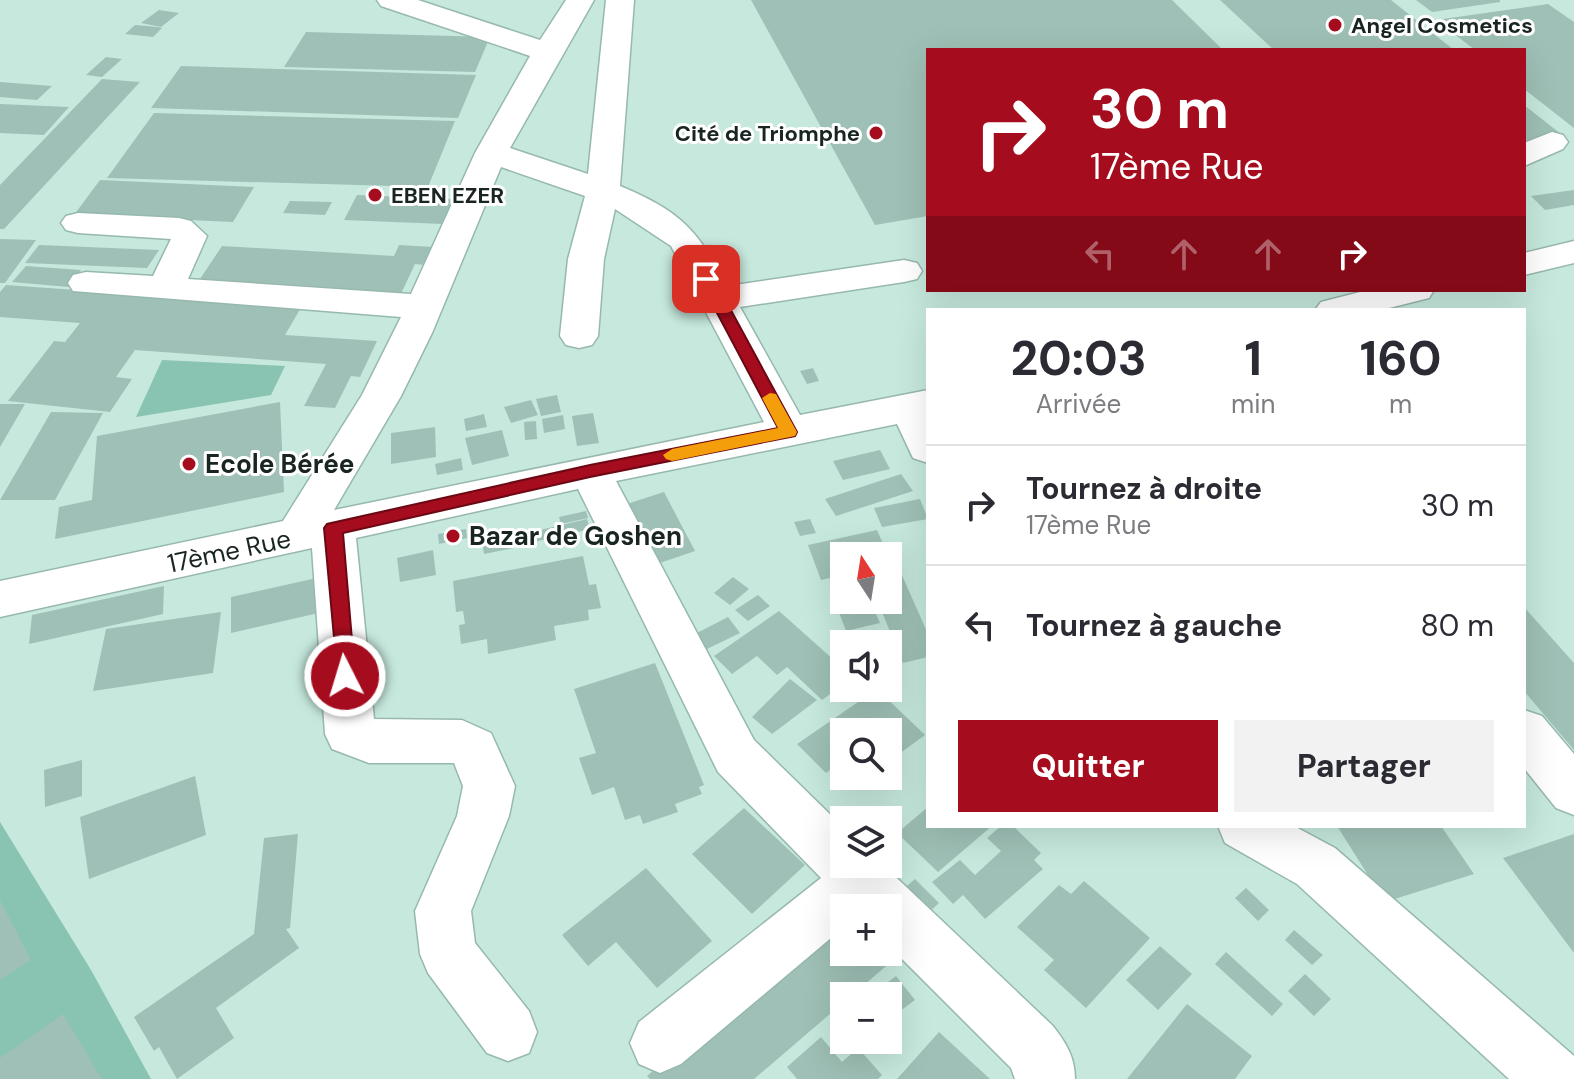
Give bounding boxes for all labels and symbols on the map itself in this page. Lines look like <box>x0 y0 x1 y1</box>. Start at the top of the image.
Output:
place label: Angel Cosmetics <box>1351 11 1533 40</box>
marker: Angel Cosmetics <box>1326 16 1344 34</box>
place label: Cité de Triomphe <box>675 119 860 148</box>
marker: Cité de Triomphe <box>867 124 885 142</box>
place label: EBEN EZER <box>391 181 504 210</box>
marker: EBEN EZER <box>366 186 384 204</box>
pin <box>672 245 740 313</box>
place label: Ecole Bérée <box>205 447 354 481</box>
marker: Ecole Bérée <box>180 455 198 473</box>
place label: Bazar de Goshen <box>469 519 682 553</box>
street label: 17ème Rue <box>164 521 294 581</box>
marker: Bazar de Goshen <box>444 527 462 545</box>
north arrow <box>830 542 902 614</box>
position arrow <box>303 634 387 718</box>

